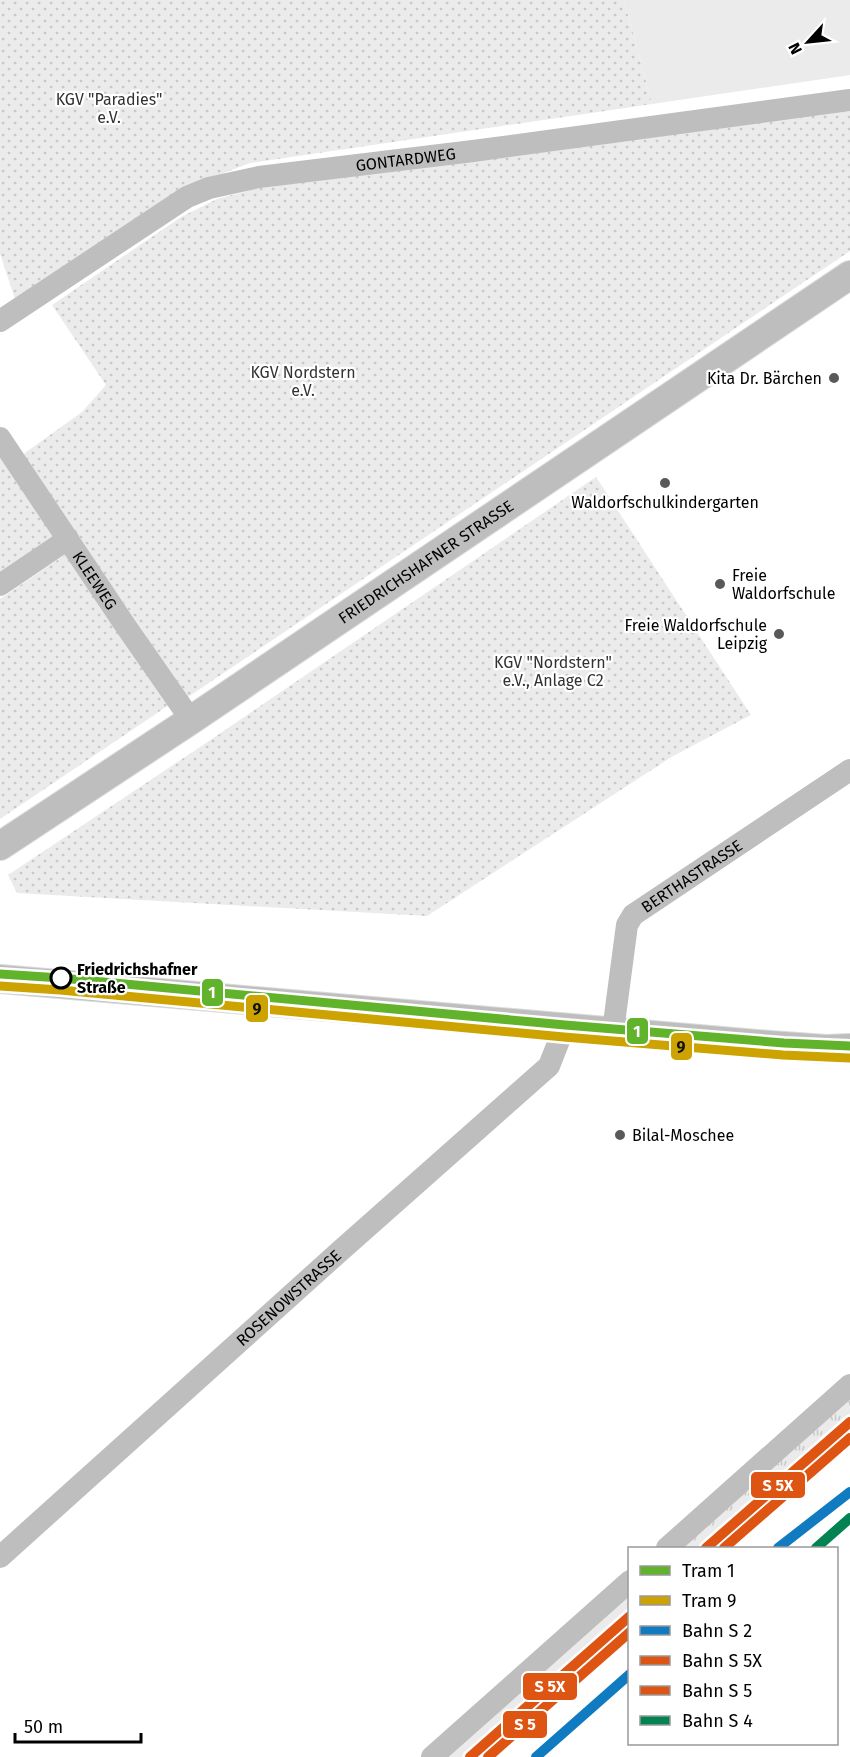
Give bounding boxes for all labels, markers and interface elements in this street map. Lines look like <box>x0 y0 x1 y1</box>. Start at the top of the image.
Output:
north arrow <box>778 12 838 72</box>
text: N <box>784 40 806 58</box>
park label: KGV "Paradies" e.V. <box>56 90 162 127</box>
street label: GONTARDWEG <box>355 144 457 175</box>
park label: KGV Nordstern e.V. <box>250 363 356 400</box>
place label: Kita Dr. Bärchen <box>707 369 822 388</box>
marker: Kita Dr. Bärchen <box>827 371 841 385</box>
marker: Waldorfschulkindergarten <box>658 476 672 490</box>
place label: Waldorfschulkindergarten <box>571 493 759 512</box>
street label: FRIEDRICHSHAFNER STRASSE <box>335 496 517 627</box>
street label: KLEEWEG <box>69 547 121 613</box>
place label: Freie Waldorfschule <box>732 566 835 603</box>
marker: Freie Waldorfschule <box>713 577 727 591</box>
place label: Freie Waldorfschule Leipzig <box>624 616 768 653</box>
marker: Freie Waldorfschule Leipzig <box>772 627 786 641</box>
park label: KGV "Nordstern" e.V., Anlage C2 <box>494 653 612 690</box>
street label: BERTHASTRASSE <box>637 835 746 916</box>
place label: Friedrichshafner Straße <box>77 960 198 997</box>
marker: Friedrichshafner Straße <box>50 967 72 989</box>
line badge: 1 <box>201 978 224 1007</box>
text: 1 <box>208 983 216 1002</box>
line badge: 9 <box>245 994 269 1023</box>
text: 9 <box>253 999 262 1018</box>
line badge: 1 <box>626 1017 649 1045</box>
text: 1 <box>633 1022 641 1041</box>
line badge: 9 <box>670 1032 693 1061</box>
text: 9 <box>677 1037 686 1056</box>
place label: Bilal-Moschee <box>632 1126 734 1145</box>
marker: Bilal-Moschee <box>613 1128 627 1142</box>
street label: ROSENOWSTRASSE <box>232 1245 345 1349</box>
line badge: S 5X <box>750 1471 806 1499</box>
text: S 5X <box>763 1476 794 1495</box>
legend <box>628 1547 838 1745</box>
text: Tram 1 <box>682 1560 735 1582</box>
text: Tram 9 <box>682 1590 737 1612</box>
text: Bahn S 2 <box>682 1620 752 1642</box>
text: Bahn S 5X <box>682 1650 762 1672</box>
line badge: S 5X <box>522 1672 578 1701</box>
text: S 5X <box>535 1677 566 1696</box>
text: Bahn S 5 <box>682 1680 752 1702</box>
scale bar <box>15 1706 141 1744</box>
line badge: S 5 <box>502 1710 548 1739</box>
text: Bahn S 4 <box>682 1710 753 1732</box>
text: S 5 <box>514 1715 536 1734</box>
text: 50 m <box>24 1716 63 1738</box>

